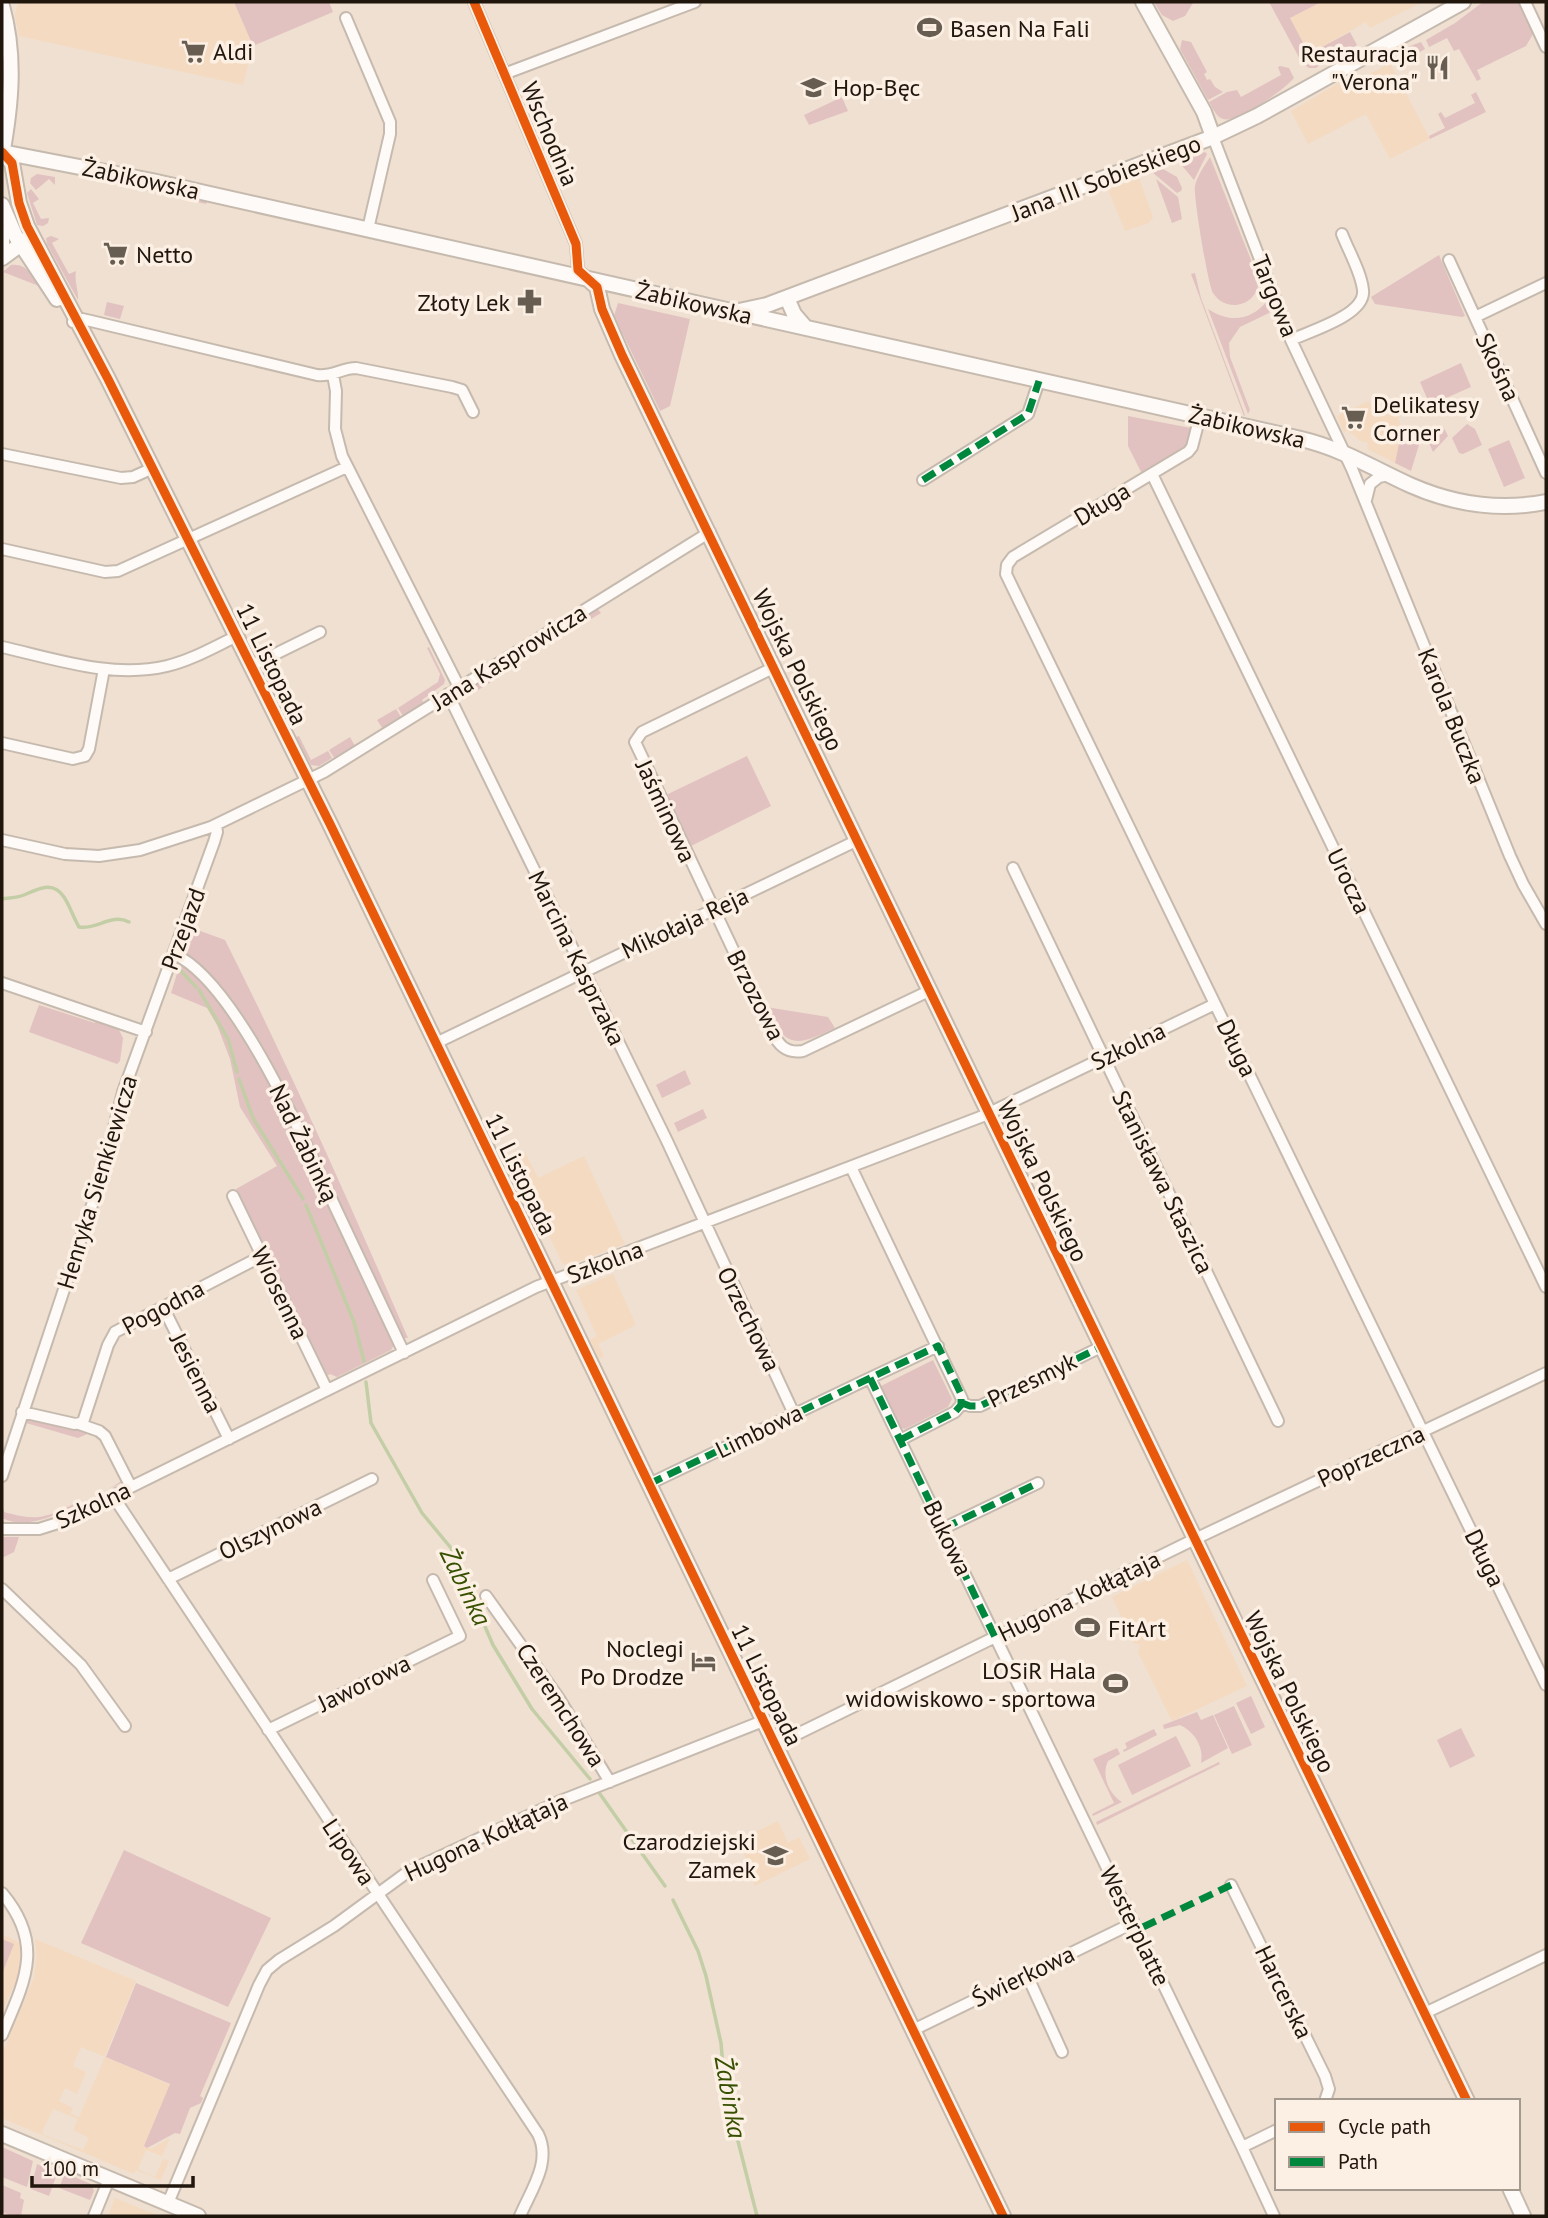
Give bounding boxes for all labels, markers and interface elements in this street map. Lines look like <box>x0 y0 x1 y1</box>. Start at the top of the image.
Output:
place label: Basen Na Fali <box>950 13 1090 44</box>
sports icon: Basen Na Fali <box>916 14 944 42</box>
place label: Aldi <box>213 36 253 67</box>
supermarket icon: Aldi <box>179 37 207 65</box>
place label: Restauracja "Verona" <box>1300 38 1418 97</box>
restaurant icon: Restauracja "Verona" <box>1424 53 1452 81</box>
place label: Hop-Bęc <box>833 72 921 103</box>
school or university icon: Hop-Bęc <box>799 73 827 101</box>
street label: Wschodnia <box>514 77 586 191</box>
street label: Jana III Sobieskiego <box>1006 128 1205 229</box>
street label: Żabikowska <box>80 151 202 207</box>
place label: Netto <box>136 239 193 270</box>
supermarket icon: Netto <box>102 240 130 268</box>
street label: Targowa <box>1245 250 1305 342</box>
street label: Żabikowska <box>633 275 755 331</box>
place label: Złoty Lek <box>418 287 510 318</box>
pharmacy icon: Złoty Lek <box>516 288 544 316</box>
street label: Skośna <box>1469 328 1527 406</box>
place label: Delikatesy Corner <box>1373 389 1479 448</box>
street label: Żabikowska <box>1186 399 1308 455</box>
supermarket icon: Delikatesy Corner <box>1339 404 1367 432</box>
street label: Długa <box>1068 475 1136 533</box>
street label: Wojska Polskiego <box>745 584 851 756</box>
street label: Jana Kasprowicza <box>425 597 592 718</box>
street label: 11 Listopada <box>229 598 315 730</box>
street label: Karola Buczka <box>1411 644 1493 788</box>
street label: Jaśminowa <box>628 754 703 867</box>
street label: Urocza <box>1320 843 1378 919</box>
street label: Marcina Kasprzaka <box>521 865 633 1051</box>
street label: Mikołaja Reja <box>616 880 754 966</box>
street label: Przejazd <box>154 884 212 974</box>
street label: Brzozowa <box>720 945 792 1045</box>
street label: Długa <box>1210 1014 1264 1082</box>
street label: Szkolna <box>1085 1015 1171 1077</box>
street label: Henryka Sienkiewicza <box>50 1071 144 1293</box>
street label: Nad Żabinką <box>262 1079 346 1207</box>
street label: Stanisława Staszica <box>1105 1085 1221 1279</box>
street label: Wojska Polskiego <box>990 1095 1096 1267</box>
street label: 11 Listopada <box>478 1108 564 1240</box>
street label: Szkolna <box>562 1233 648 1291</box>
street label: Wiosenna <box>244 1241 316 1345</box>
street label: Orzechowa <box>710 1261 788 1377</box>
street label: Pogodna <box>116 1272 210 1342</box>
street label: Jesienna <box>162 1327 229 1418</box>
street label: Przesmyk <box>982 1345 1082 1415</box>
street label: Limbowa <box>710 1397 808 1465</box>
street label: Poprzeczna <box>1312 1418 1430 1494</box>
street label: Szkolna <box>50 1474 136 1536</box>
street label: Olszynowa <box>214 1491 326 1567</box>
street label: Bukowa <box>916 1495 980 1581</box>
street label: Długa <box>1458 1524 1512 1592</box>
water label: Żabinka <box>433 1541 499 1631</box>
street label: Hugona Kołłątaja <box>993 1543 1165 1649</box>
street label: Wojska Polskiego <box>1237 1606 1343 1778</box>
place label: FitArt <box>1108 1613 1166 1644</box>
sports icon: FitArt <box>1074 1614 1102 1642</box>
street label: 11 Listopada <box>724 1619 810 1751</box>
place label: Noclegi Po Drodze <box>580 1633 684 1692</box>
street label: Czeremchowa <box>509 1637 613 1773</box>
street label: Jaworowa <box>312 1647 415 1719</box>
hotel icon: Noclegi Po Drodze <box>690 1648 718 1676</box>
place label: LOSiR Hala widowiskowo - sportowa <box>846 1655 1096 1714</box>
sports icon: LOSiR Hala widowiskowo - sportowa <box>1102 1670 1130 1698</box>
street label: Hugona Kołłątaja <box>399 1786 573 1888</box>
street label: Lipowa <box>315 1813 383 1891</box>
place label: Czarodziejski Zamek <box>622 1826 756 1885</box>
school or university icon: Czarodziejski Zamek <box>762 1841 790 1869</box>
street label: Westerplatte <box>1093 1861 1177 1991</box>
street label: Świerkowa <box>967 1938 1079 2014</box>
street label: Harcerska <box>1248 1940 1320 2044</box>
water label: Żabinka <box>707 2052 755 2141</box>
legend <box>1275 2099 1520 2190</box>
text: Cycle path <box>1338 2113 1431 2140</box>
scale bar <box>32 2144 192 2188</box>
text: Path <box>1338 2148 1378 2175</box>
text: 100 m <box>42 2155 99 2182</box>

